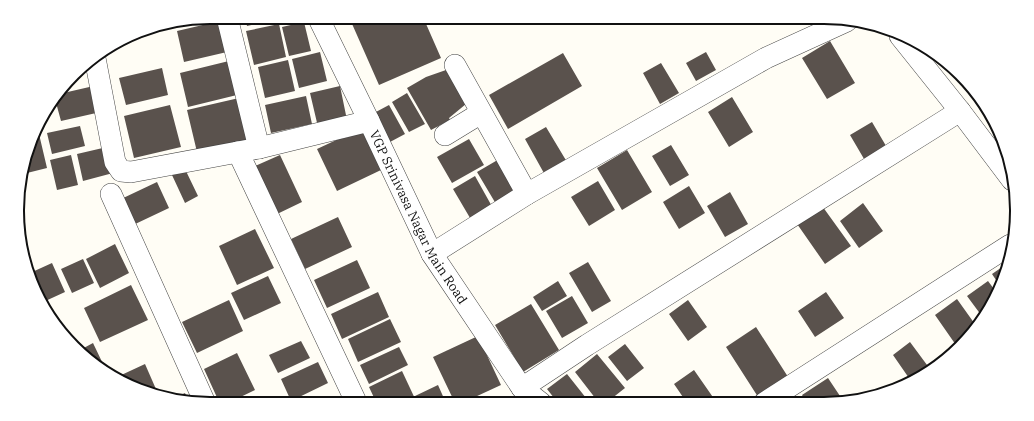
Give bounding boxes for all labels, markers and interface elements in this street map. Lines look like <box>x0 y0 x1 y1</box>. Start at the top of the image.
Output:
street label: VGP Srinivasa Nagar Main Road <box>366 127 472 307</box>

